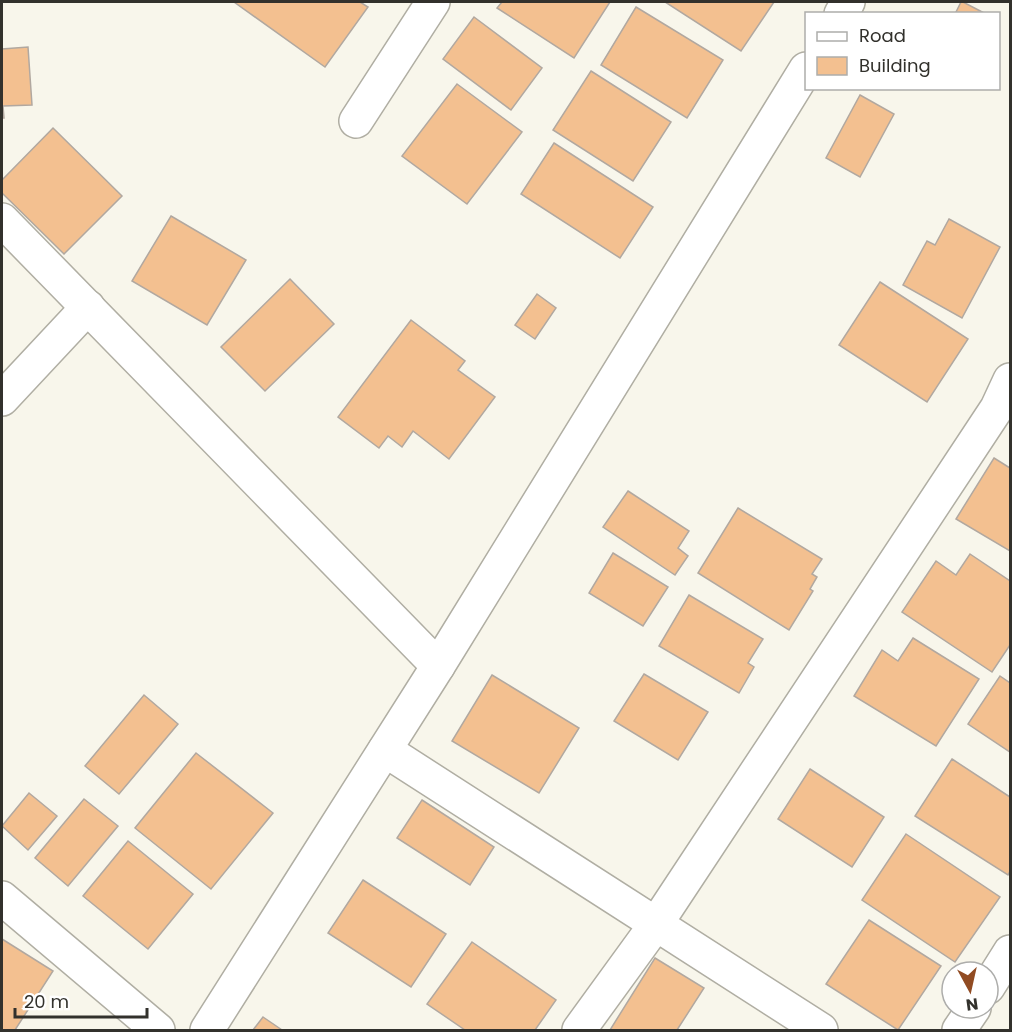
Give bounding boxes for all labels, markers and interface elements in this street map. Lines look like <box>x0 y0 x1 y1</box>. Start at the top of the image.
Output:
legend <box>805 12 1000 90</box>
text: Road <box>859 23 906 48</box>
text: Building <box>859 53 931 78</box>
north arrow <box>940 960 1000 1020</box>
scale bar <box>15 981 147 1019</box>
text: 20 m <box>24 989 69 1014</box>
text: N <box>964 992 980 1017</box>

